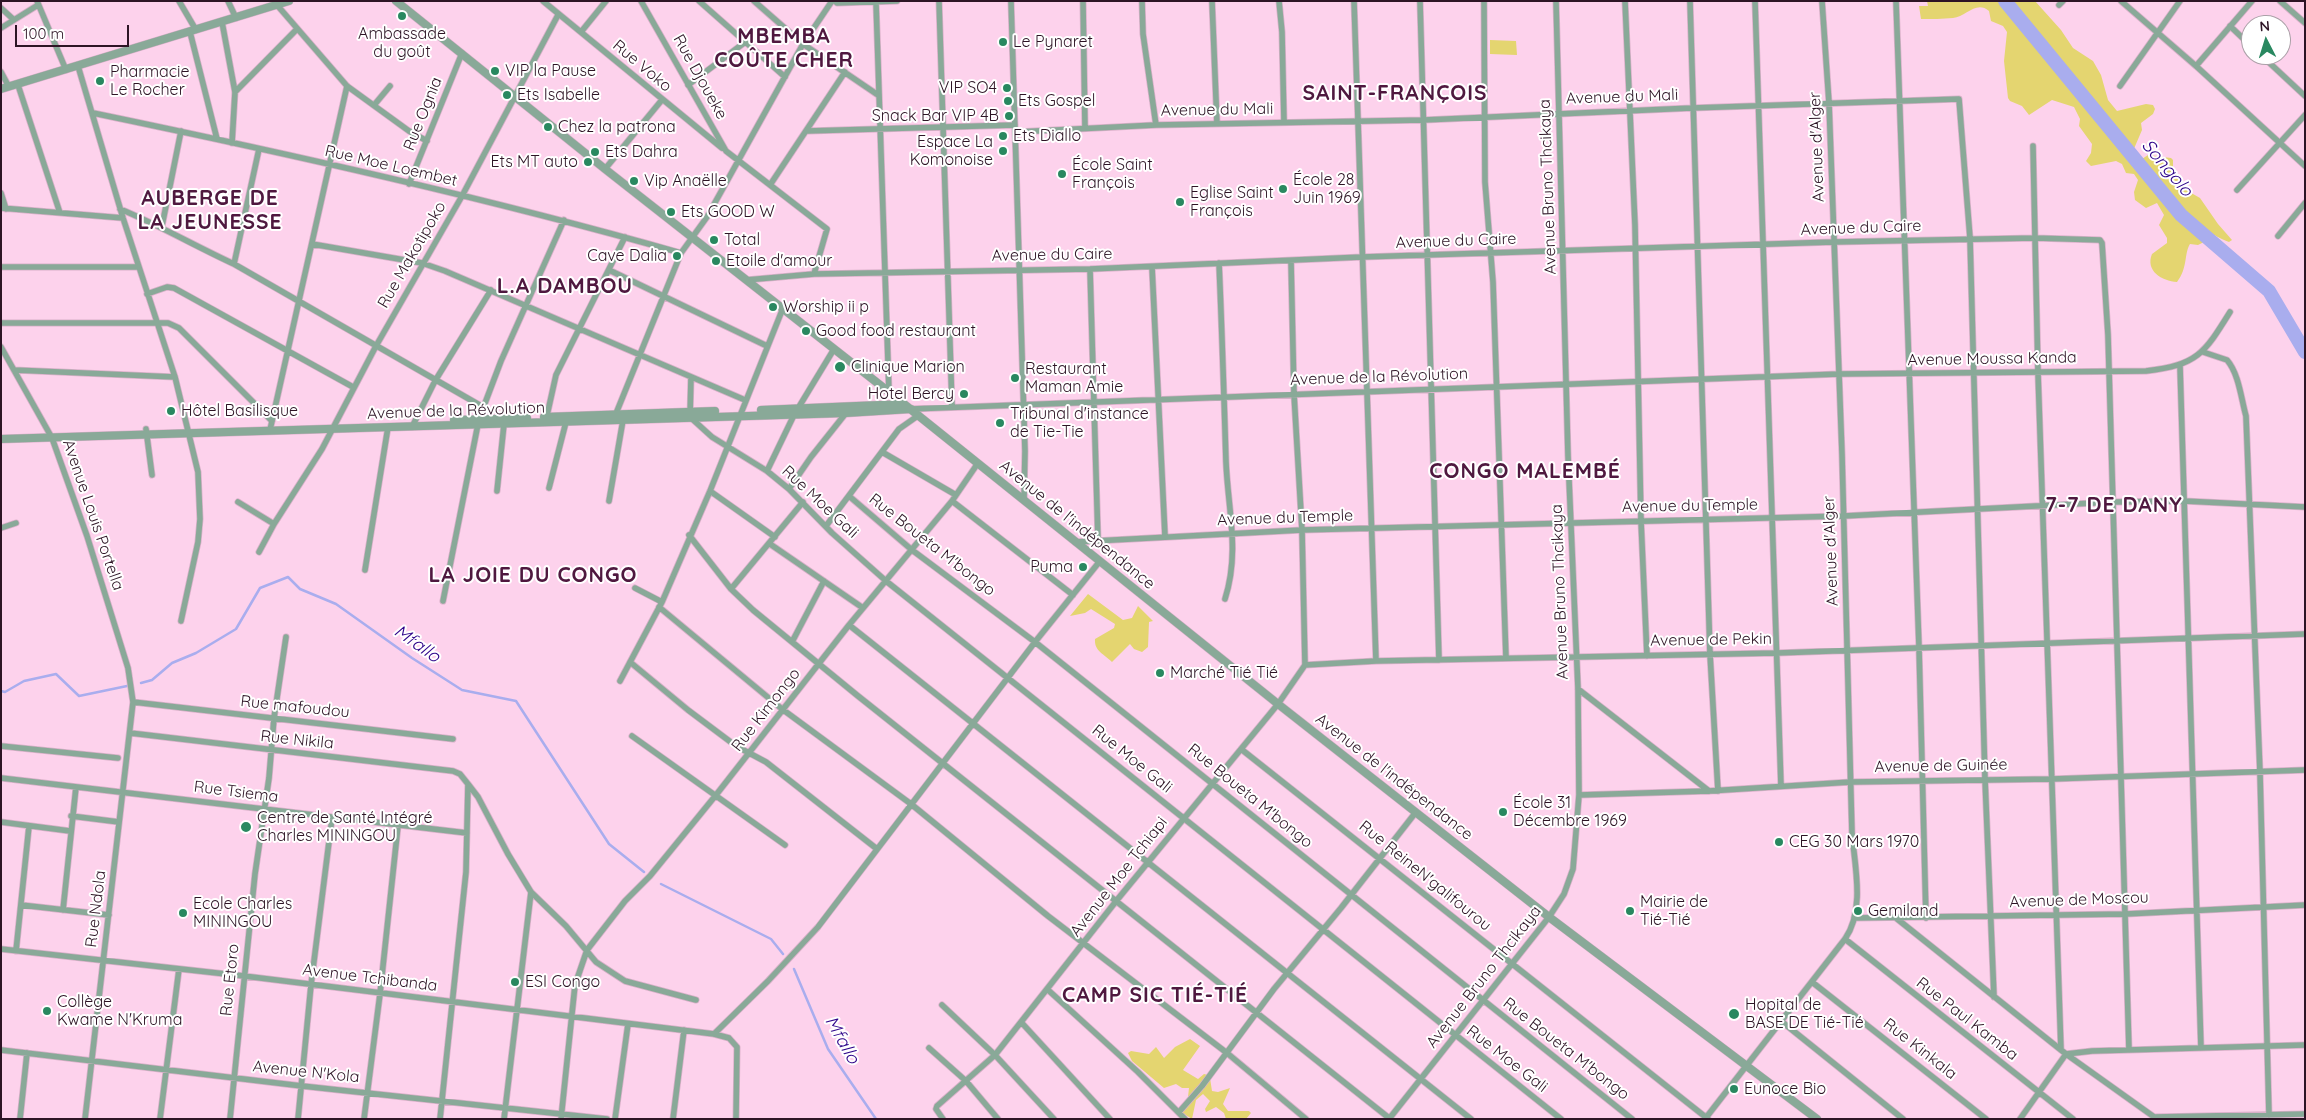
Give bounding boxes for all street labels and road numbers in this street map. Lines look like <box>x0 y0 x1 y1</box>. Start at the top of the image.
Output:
street label: Rue Djoueke <box>669 31 731 123</box>
street label: Rue Voko <box>609 36 675 96</box>
street label: Rue Ognia <box>400 74 446 154</box>
street label: Avenue du Mali <box>1565 85 1679 109</box>
street label: Avenue d'Alger <box>1805 91 1829 203</box>
street label: Avenue du Mali <box>1161 99 1273 121</box>
street label: Avenue Bruno Thcikaya <box>1535 99 1561 275</box>
street label: Rue Moe Loembet <box>323 141 459 191</box>
street label: Rue Makotipoko <box>374 198 450 312</box>
street label: Avenue du Caire <box>1800 216 1922 240</box>
street label: Avenue du Caire <box>1395 229 1517 253</box>
street label: Avenue du Caire <box>991 244 1113 266</box>
street label: Avenue Moussa Kanda <box>1907 348 2077 370</box>
street label: Avenue de la Révolution <box>1290 364 1468 390</box>
street label: Avenue de la Révolution <box>367 398 545 424</box>
street label: Avenue Louis Portella <box>58 437 128 593</box>
street label: Avenue de l'indépendance <box>995 456 1159 594</box>
street label: Rue Moe Gali <box>778 462 862 542</box>
street label: Rue Boueta M'bongo <box>865 490 999 600</box>
street label: Avenue du Temple <box>1622 495 1758 517</box>
street label: Avenue d'Alger <box>1819 495 1843 607</box>
street label: Avenue Bruno Thcikaya <box>1547 504 1573 680</box>
street label: Avenue du Temple <box>1217 506 1353 530</box>
street label: Avenue de Pekin <box>1650 629 1772 651</box>
street label: Rue Kimongo <box>728 665 804 755</box>
street label: Rue mafoudou <box>239 692 351 722</box>
street label: Avenue de l'indépendance <box>1312 710 1476 844</box>
street label: Rue Moe Gali <box>1088 721 1176 797</box>
street label: Rue Nikila <box>259 727 335 753</box>
street label: Rue Boueta M'bongo <box>1184 740 1316 852</box>
street label: Avenue de Guinée <box>1874 755 2008 777</box>
street label: Rue Tsiema <box>193 777 279 807</box>
street label: Avenue Moe Tchiapi <box>1066 813 1172 941</box>
street label: Rue ReineN'galifourou <box>1355 817 1495 935</box>
street label: Rue Ndola <box>82 869 110 949</box>
street label: Avenue de Moscou <box>2009 888 2149 912</box>
street label: Avenue Bruno Thcikaya <box>1422 902 1546 1052</box>
street label: Rue Etoro <box>217 943 243 1017</box>
street label: Avenue Tchibanda <box>302 960 438 996</box>
street label: Rue Paul Kamba <box>1912 973 2022 1065</box>
street label: Rue Boueta M'bongo <box>1499 994 1633 1104</box>
street label: Rue Kinkala <box>1879 1014 1961 1084</box>
street label: Rue Moe Gali <box>1463 1021 1551 1097</box>
street label: Avenue N'Kola <box>252 1057 360 1087</box>

